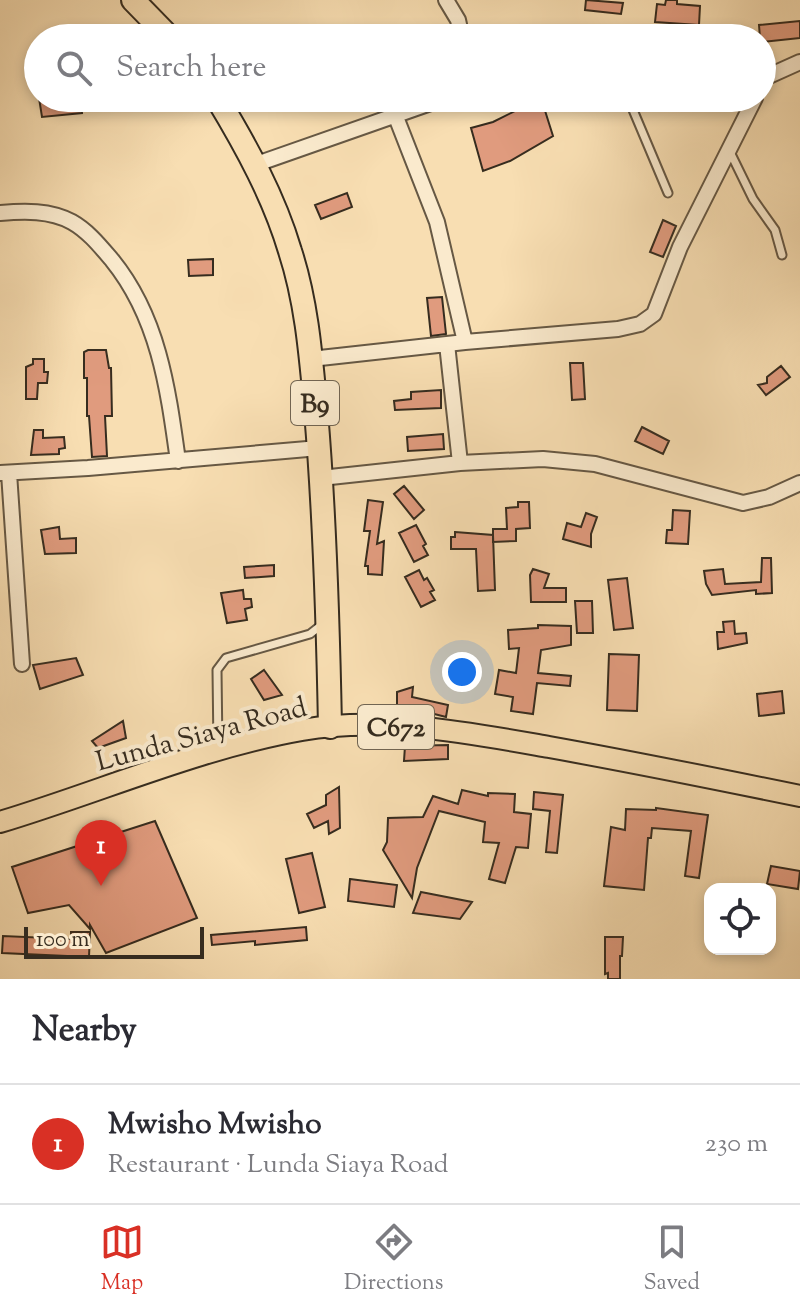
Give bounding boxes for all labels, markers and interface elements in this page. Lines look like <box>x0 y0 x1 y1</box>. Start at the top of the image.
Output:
search box <box>24 24 776 112</box>
icon: search <box>52 46 96 90</box>
text: Search here <box>116 47 266 90</box>
road number: B9 <box>291 381 339 425</box>
your location <box>442 652 482 692</box>
street label: Lunda Siaya Road <box>92 688 312 783</box>
road number: C672 <box>358 705 434 749</box>
pin: 1 <box>75 820 127 886</box>
map controls <box>704 883 776 955</box>
button: locate <box>704 883 776 955</box>
scale bar <box>24 923 204 959</box>
text: 100 m <box>36 925 89 957</box>
text: Nearby <box>32 1007 137 1056</box>
text: Mwisho Mwisho <box>108 1104 322 1147</box>
text: 1 <box>54 1126 62 1163</box>
text: 230 m <box>705 1126 768 1163</box>
text: Restaurant · Lunda Siaya Road <box>108 1147 449 1184</box>
tab: Map <box>100 1220 144 1300</box>
tab: Directions <box>344 1220 443 1300</box>
tab: Saved <box>643 1220 700 1300</box>

